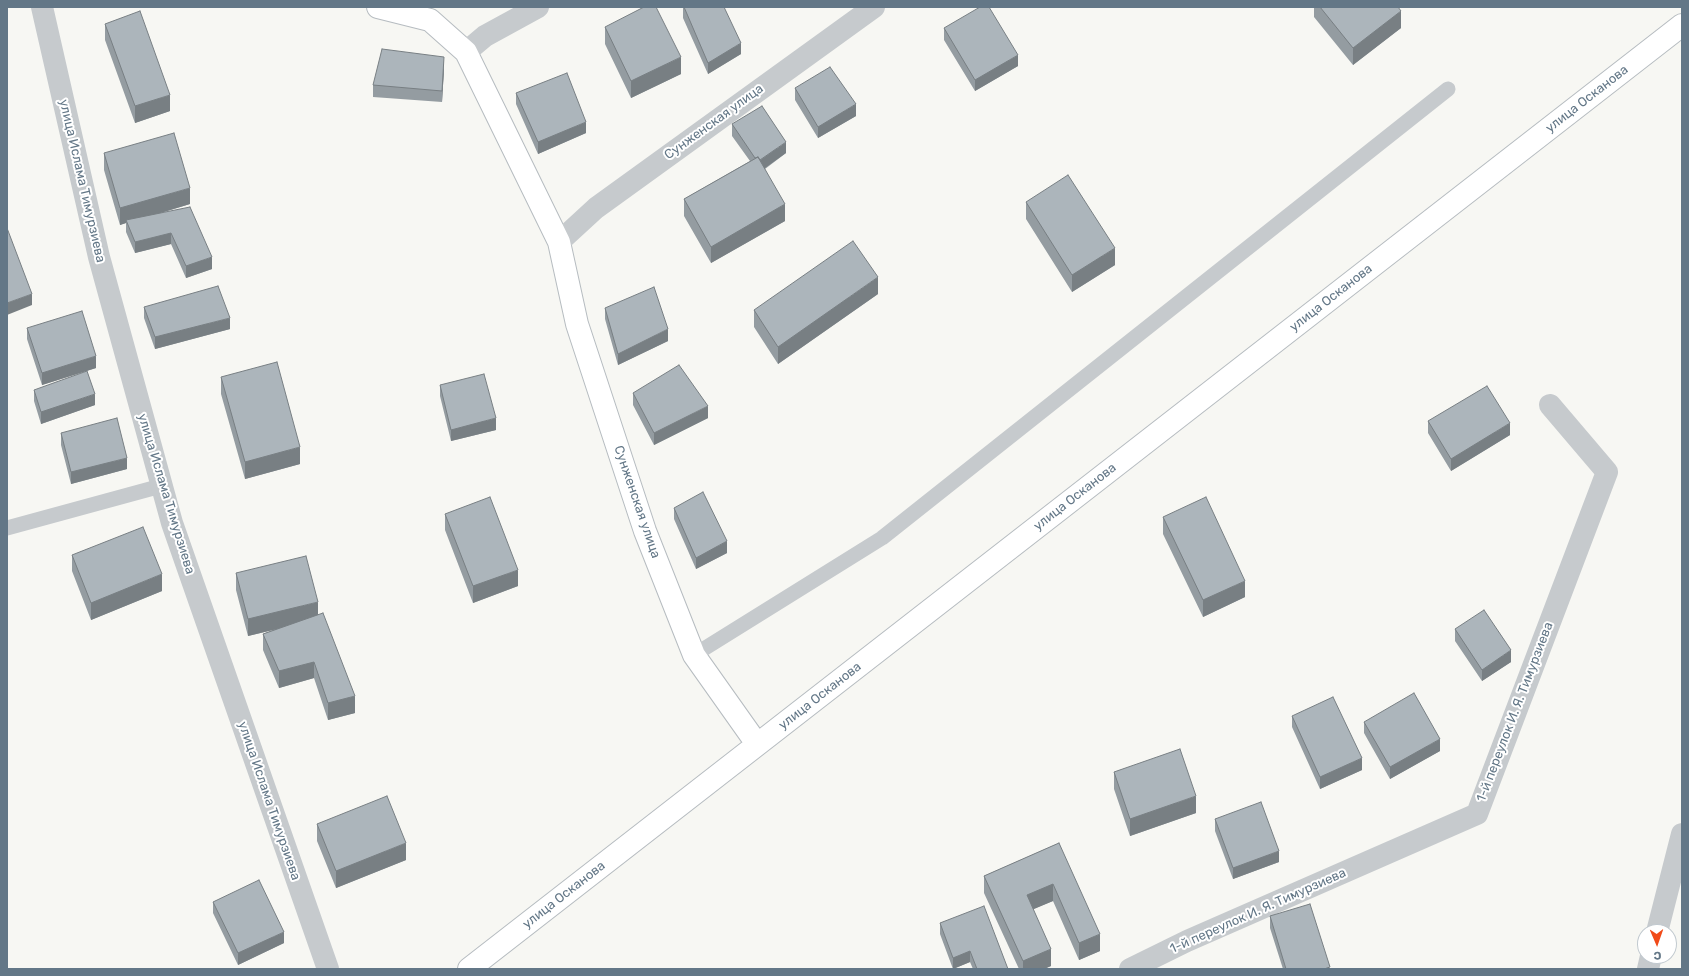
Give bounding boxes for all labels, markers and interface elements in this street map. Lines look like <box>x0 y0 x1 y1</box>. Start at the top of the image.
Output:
street label: улица Осканова <box>1543 62 1631 136</box>
street label: Сунженская улица <box>662 81 766 163</box>
street label: улица Ислама Тимурзиева <box>56 98 108 264</box>
street label: улица Осканова <box>1287 261 1375 335</box>
street label: улица Ислама Тимурзиева <box>134 412 198 576</box>
street label: Сунженская улица <box>610 444 664 560</box>
street label: улица Осканова <box>1031 460 1119 534</box>
street label: 1-й переулок И. Я. Тимурзиева <box>1473 620 1557 804</box>
street label: улица Осканова <box>776 659 864 733</box>
street label: улица Ислама Тимурзиева <box>234 720 304 882</box>
street label: улица Осканова <box>520 858 608 932</box>
street label: 1-й переулок И. Я. Тимурзиева <box>1168 865 1348 957</box>
north arrow <box>1637 924 1677 964</box>
text: С <box>1653 949 1662 962</box>

